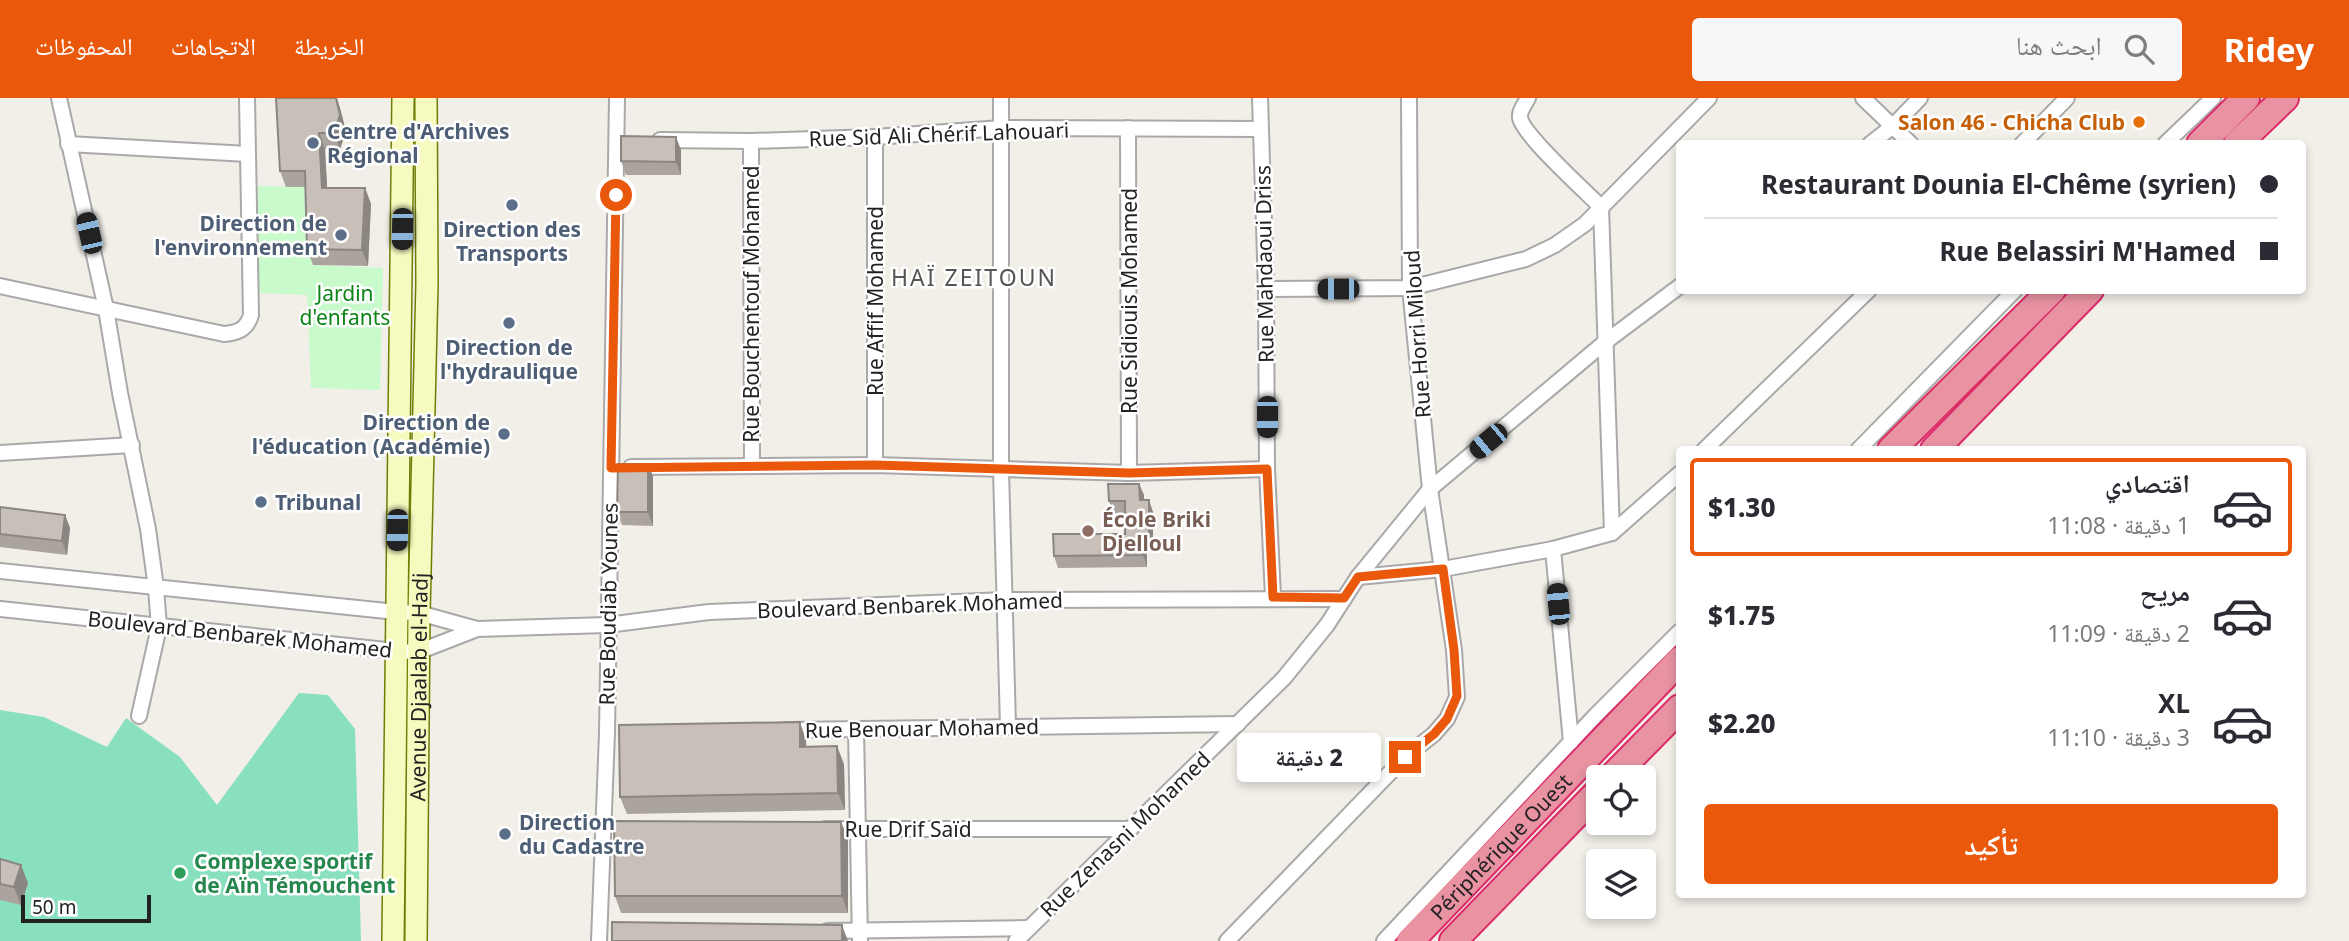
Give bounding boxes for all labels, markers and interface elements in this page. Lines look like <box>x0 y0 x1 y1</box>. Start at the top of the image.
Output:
search box <box>1692 18 2182 81</box>
text: ابحث هنا <box>2016 27 2102 63</box>
text: Ridey <box>2224 27 2314 72</box>
text: المحفوظات <box>35 29 133 62</box>
text: الاتجاهات <box>171 29 256 62</box>
text: الخريطة <box>294 29 365 62</box>
icon: search <box>2120 30 2158 68</box>
place label: Salon 46 - Chicha Club <box>1898 108 2125 136</box>
marker: Salon 46 - Chicha Club <box>2131 114 2147 130</box>
street label: Rue Sid Ali Chérif Lahouari <box>808 115 1070 153</box>
place label: Centre d'Archives Régional <box>327 117 509 169</box>
marker: Centre d'Archives Régional <box>305 135 321 151</box>
street label: Rue Bouchentouf Mohamed <box>737 165 765 443</box>
street label: Rue Mahdaoui Driss <box>1248 165 1280 363</box>
text: Restaurant Dounia El-Chême (syrien) <box>1761 166 2236 202</box>
route start <box>600 179 632 211</box>
street label: Rue Sidiouis Mohamed <box>1115 188 1143 414</box>
marker: Direction des Transports <box>504 197 520 213</box>
street label: Rue Affif Mohamed <box>861 206 889 396</box>
car <box>392 208 413 250</box>
place label: Direction de l'environnement <box>154 209 327 261</box>
car <box>75 210 104 256</box>
place label: Direction des Transports <box>443 215 581 267</box>
marker: Direction de l'environnement <box>333 227 349 243</box>
text: Rue Belassiri M'Hamed <box>1939 233 2236 269</box>
street label: Rue Horri Miloud <box>1397 249 1437 419</box>
district label: HAÏ ZEITOUN <box>891 261 1057 293</box>
park label: Jardin d'enfants <box>300 279 390 331</box>
car <box>1318 279 1360 300</box>
marker: Direction de l'hydraulique <box>501 315 517 331</box>
place label: Direction de l'hydraulique <box>440 333 578 385</box>
car <box>1257 396 1278 438</box>
place label: Direction de l'éducation (Académie) <box>252 408 490 460</box>
car <box>1466 419 1511 463</box>
marker: Direction de l'éducation (Académie) <box>496 426 512 442</box>
text: اقتصادي <box>2105 465 2190 501</box>
icon: car <box>2211 476 2274 539</box>
place label: Tribunal <box>275 488 361 516</box>
text: $1.30 <box>1708 489 1775 525</box>
marker: Tribunal <box>253 494 269 510</box>
street label: Rue Boudiab Younes <box>592 502 624 706</box>
place label: École Briki Djelloul <box>1102 505 1211 557</box>
car <box>387 509 408 551</box>
text: 1 دقيقة · 11:08 <box>2047 509 2190 541</box>
marker: École Briki Djelloul <box>1080 523 1096 539</box>
street label: Avenue Djaalab el-Hadj <box>403 572 434 802</box>
text: مريح <box>2140 573 2190 609</box>
car <box>1546 582 1571 626</box>
icon: car <box>2211 584 2274 647</box>
street label: Boulevard Benbarek Mohamed <box>757 586 1063 624</box>
text: $1.75 <box>1708 597 1775 633</box>
street label: Boulevard Benbarek Mohamed <box>86 604 394 664</box>
text: 2 دقيقة · 11:09 <box>2047 617 2190 649</box>
text: XL <box>2158 685 2190 721</box>
icon: car <box>2211 692 2274 755</box>
text: $2.20 <box>1708 705 1775 741</box>
street label: Rue Benouar Mohamed <box>805 712 1039 744</box>
text: 3 دقيقة · 11:10 <box>2047 721 2190 753</box>
callout: 2 دقيقة <box>1237 732 1380 782</box>
text: 2 دقيقة <box>1275 741 1343 773</box>
route end <box>1389 741 1421 773</box>
street label: Rue Zenasni Mohamed <box>1034 745 1216 923</box>
map controls <box>1586 765 1656 919</box>
button: locate <box>1586 765 1656 835</box>
street label: Périphérique Ouest <box>1424 767 1578 926</box>
button: تأكيد <box>1704 804 2278 884</box>
place label: Direction du Cadastre <box>519 808 644 860</box>
street label: Rue Drif Saïd <box>844 815 972 843</box>
marker: Direction du Cadastre <box>497 826 513 842</box>
place label: Complexe sportif de Aïn Témouchent <box>194 847 395 899</box>
button: layers <box>1586 849 1656 919</box>
marker: Complexe sportif de Aïn Témouchent <box>172 865 188 881</box>
scale bar <box>21 892 150 924</box>
text: 50 m <box>32 894 76 920</box>

